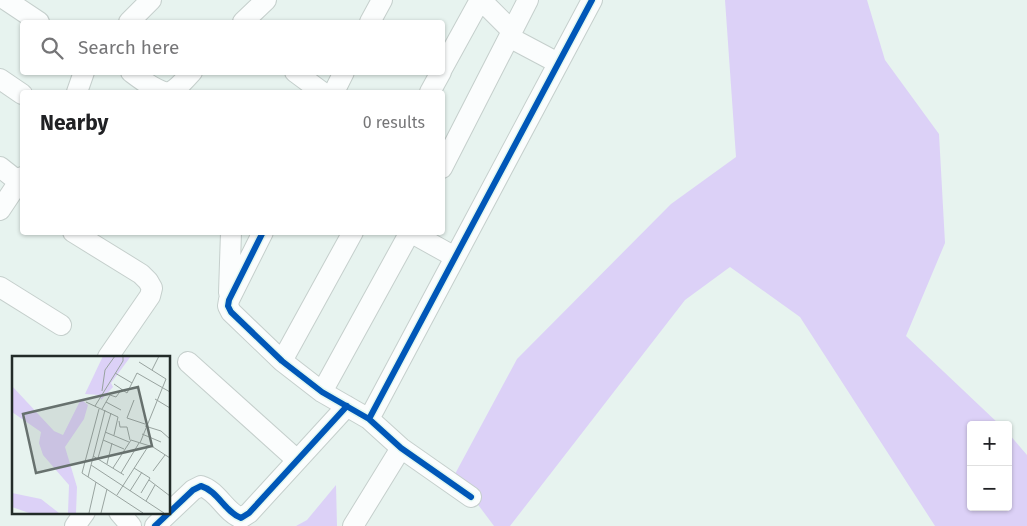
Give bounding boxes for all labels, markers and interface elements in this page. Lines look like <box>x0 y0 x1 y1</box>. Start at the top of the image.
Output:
search box <box>20 20 445 75</box>
icon: search <box>38 34 66 62</box>
text: Search here <box>78 36 179 59</box>
text: Nearby <box>40 110 108 136</box>
text: 0 results <box>363 113 425 132</box>
inset map <box>12 356 170 514</box>
map controls <box>967 421 1012 511</box>
button: + <box>967 421 1012 466</box>
button: − <box>967 466 1012 511</box>

